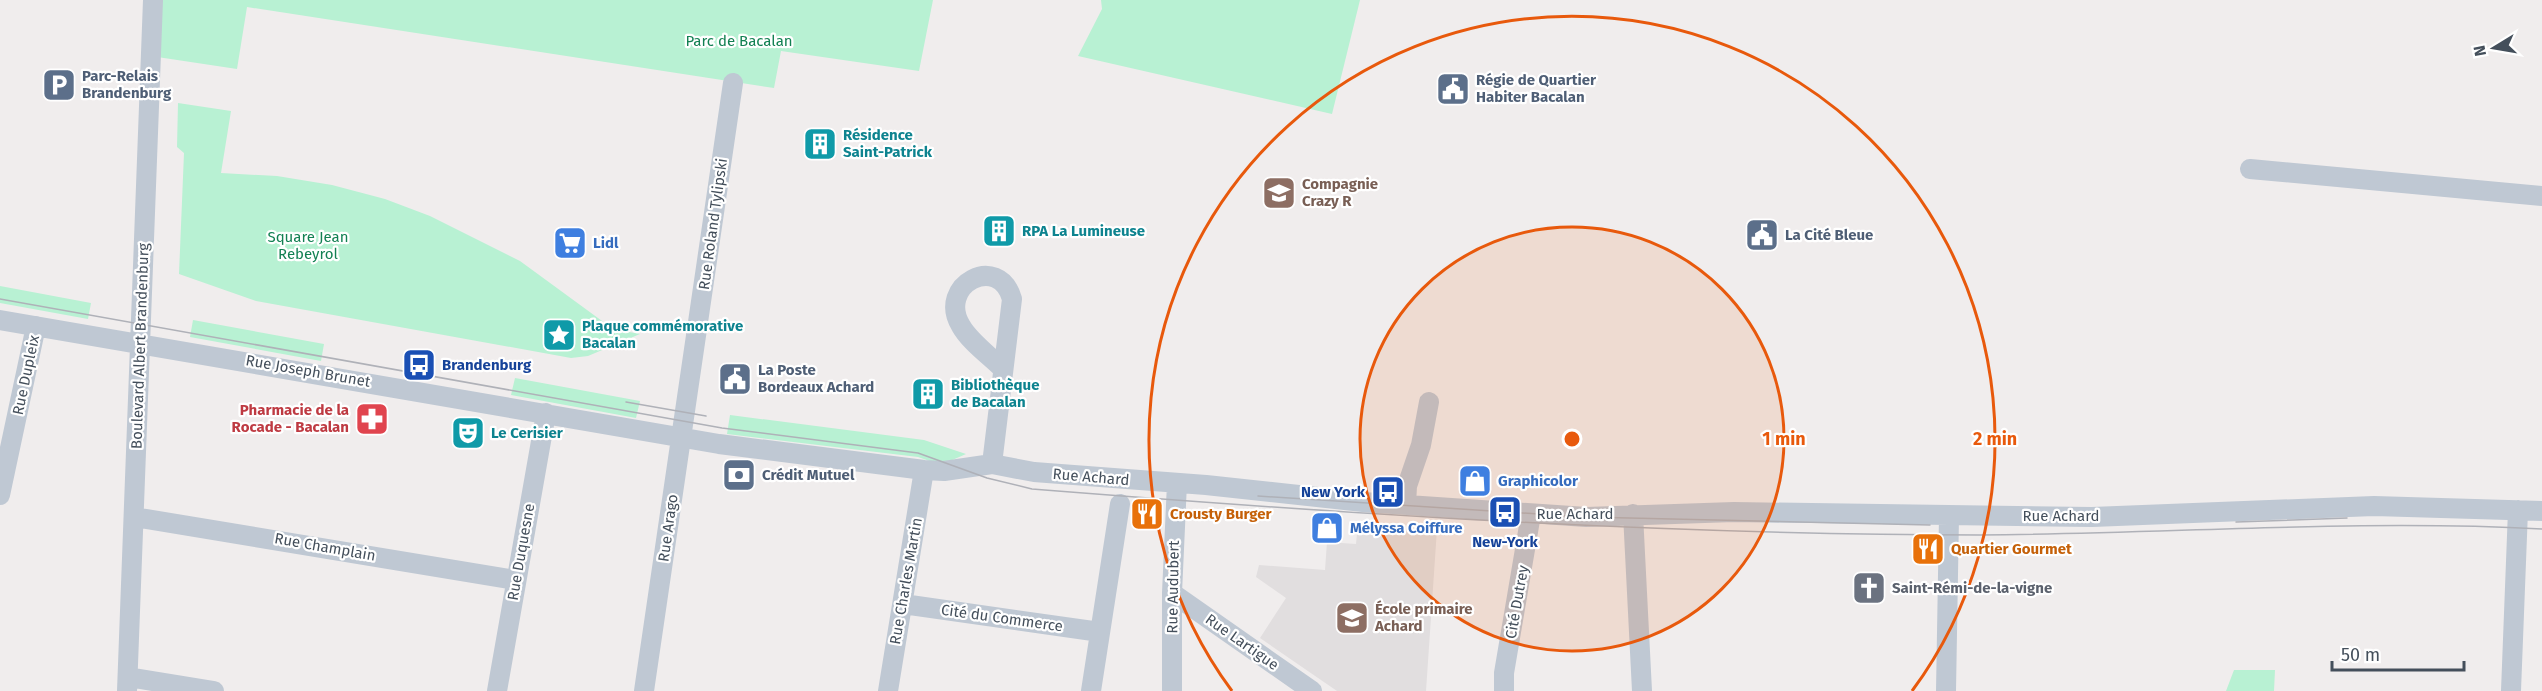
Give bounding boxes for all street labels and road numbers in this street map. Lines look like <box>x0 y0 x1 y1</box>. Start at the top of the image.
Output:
street label: Rue Roland Tylipski <box>695 157 731 291</box>
street label: Boulevard Albert Brandenburg <box>127 242 153 449</box>
street label: Rue Dupleix <box>9 333 43 417</box>
street label: Rue Joseph Brunet <box>244 351 372 391</box>
street label: Rue Achard <box>1052 465 1130 489</box>
street label: Rue Arago <box>654 493 682 563</box>
street label: Rue Duquesne <box>504 502 538 602</box>
street label: Rue Achard <box>1537 505 1613 523</box>
street label: Rue Achard <box>2023 507 2099 525</box>
street label: Rue Charles Martin <box>886 516 926 646</box>
street label: Rue Champlain <box>273 529 377 565</box>
street label: Rue Audubert <box>1163 540 1183 634</box>
street label: Cité Dutrey <box>1502 563 1532 640</box>
street label: Cité du Commerce <box>940 601 1064 635</box>
street label: Rue Lartigue <box>1202 610 1282 674</box>

